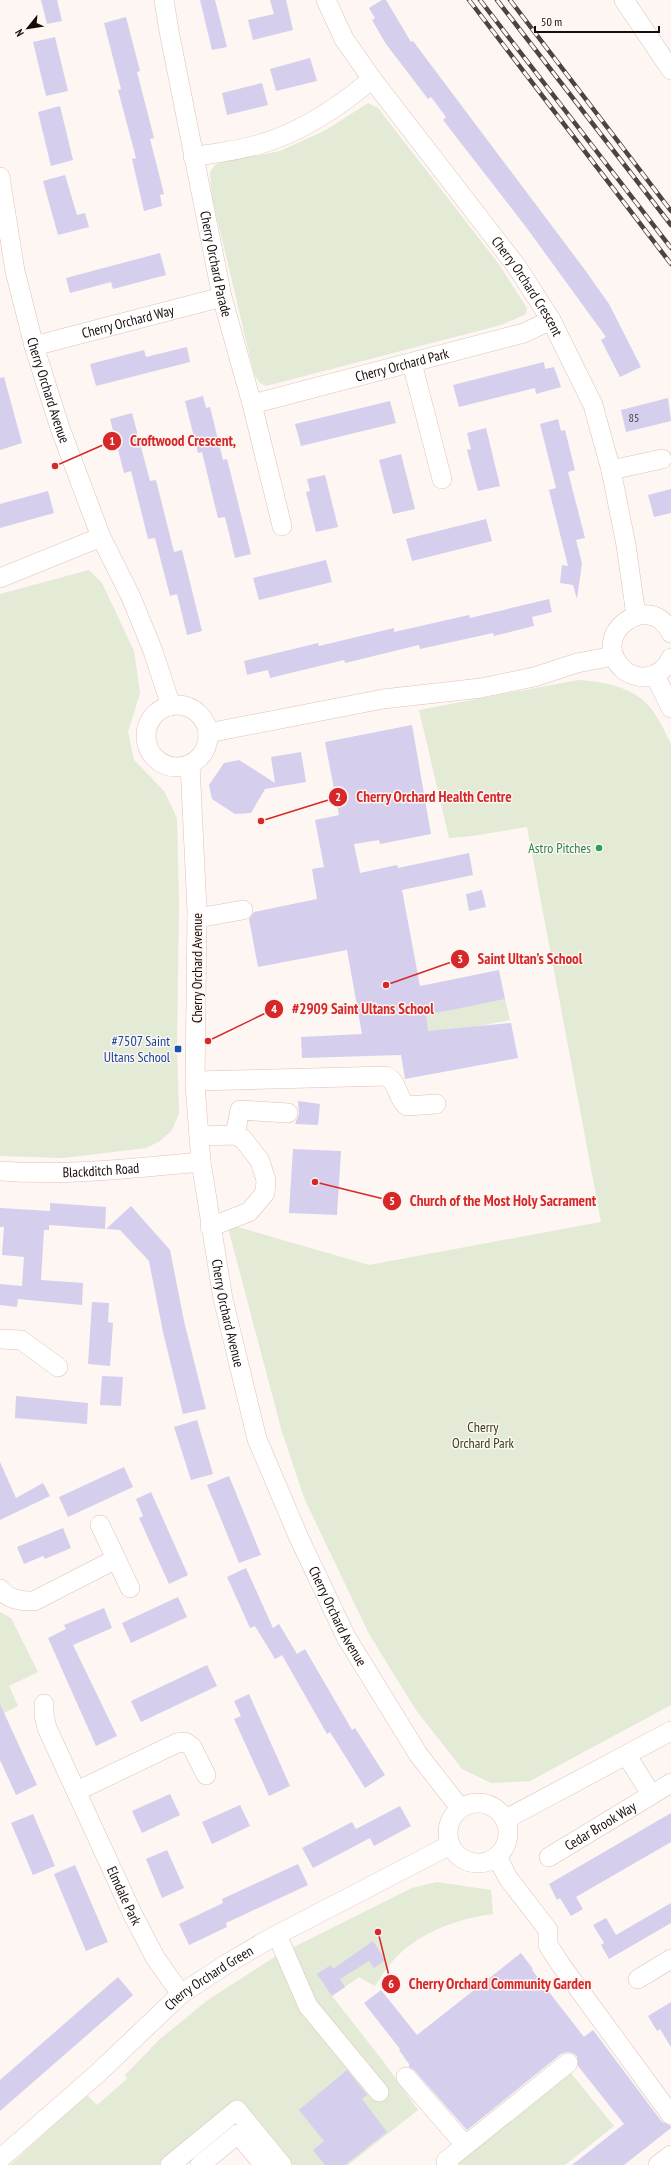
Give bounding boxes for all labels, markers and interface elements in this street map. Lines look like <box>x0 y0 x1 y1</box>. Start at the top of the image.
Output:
north arrow <box>8 8 48 48</box>
scale bar <box>535 8 659 34</box>
text: 50 m <box>541 14 562 29</box>
text: N <box>12 27 27 39</box>
street label: Cherry Orchard Parade <box>196 209 236 319</box>
street label: Cherry Orchard Crescent <box>488 233 567 339</box>
street label: Cherry Orchard Way <box>80 301 177 342</box>
street label: Cherry Orchard Avenue <box>23 335 74 446</box>
street label: Cherry Orchard Park <box>353 344 451 386</box>
house number: 85 <box>629 410 639 425</box>
callout: Croftwood Crescent, <box>102 427 244 454</box>
text: Croftwood Crescent, <box>130 431 236 450</box>
text: 1 <box>109 433 115 448</box>
callout: Cherry Orchard Health Centre <box>328 783 520 810</box>
text: Cherry Orchard Health Centre <box>356 787 512 806</box>
text: 2 <box>335 789 341 804</box>
place label: Astro Pitches <box>528 839 591 857</box>
marker: Astro Pitches <box>594 843 604 853</box>
street label: Cherry Orchard Avenue <box>188 913 206 1023</box>
callout: Saint Ultan’s School <box>450 945 591 972</box>
text: Saint Ultan’s School <box>478 949 583 968</box>
text: 3 <box>457 951 463 966</box>
callout: #2909 Saint Ultans School <box>264 995 442 1022</box>
text: #2909 Saint Ultans School <box>292 999 434 1018</box>
text: 4 <box>271 1001 277 1016</box>
place label: #7507 Saint Ultans School <box>104 1032 171 1066</box>
marker: #7507 Saint Ultans School <box>173 1044 183 1054</box>
street label: Blackditch Road <box>62 1159 140 1181</box>
callout: Church of the Most Holy Sacrament <box>382 1187 604 1214</box>
text: Church of the Most Holy Sacrament <box>410 1191 597 1210</box>
text: 5 <box>389 1193 395 1208</box>
street label: Cherry Orchard Avenue <box>208 1258 248 1369</box>
park label: Cherry Orchard Park <box>452 1418 515 1452</box>
street label: Cherry Orchard Avenue <box>305 1563 371 1670</box>
street label: Cedar Brook Way <box>561 1797 640 1854</box>
street label: Elmdale Park <box>103 1863 146 1929</box>
street label: Cherry Orchard Green <box>161 1941 256 2014</box>
callout: Cherry Orchard Community Garden <box>381 1971 600 1998</box>
text: Cherry Orchard Community Garden <box>409 1974 591 1993</box>
text: 6 <box>388 1976 394 1991</box>

